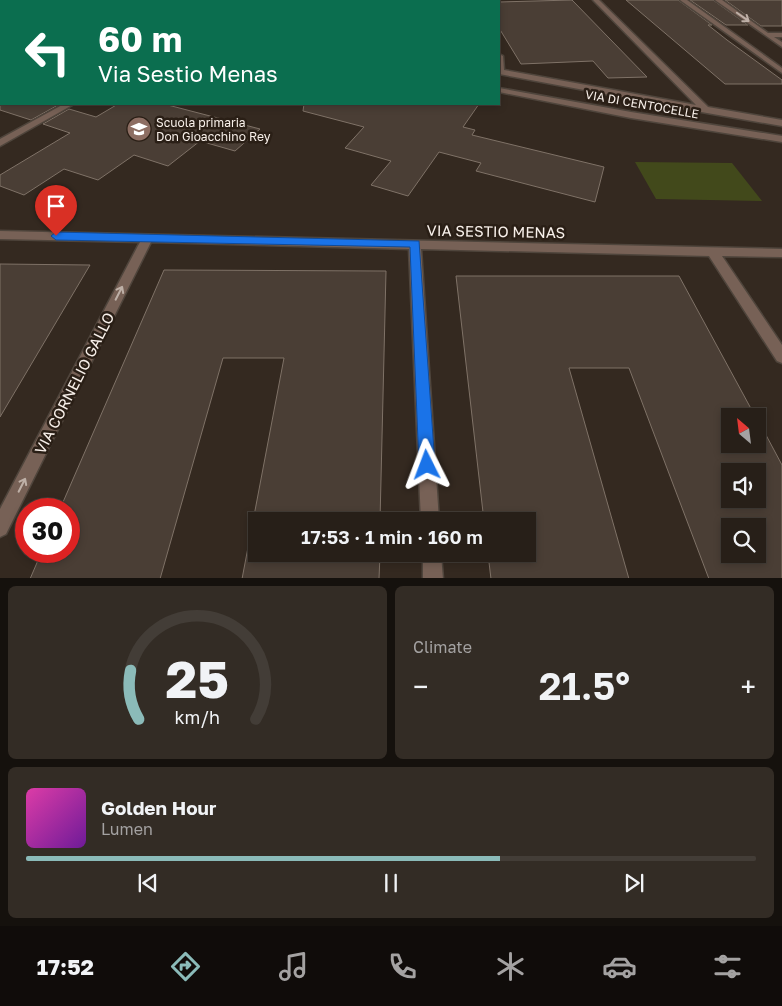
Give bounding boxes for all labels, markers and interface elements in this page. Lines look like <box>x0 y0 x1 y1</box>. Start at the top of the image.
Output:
one-way arrow <box>735 12 749 22</box>
text: 60 m <box>98 18 182 60</box>
icon: left <box>15 20 80 85</box>
text: Via Sestio Menas <box>98 60 278 87</box>
street label: VIA DI CENTOCELLE <box>584 87 700 121</box>
place label: Scuola primaria Don Gioacchino Rey <box>156 115 271 144</box>
school or university icon: Scuola primaria Don Gioacchino Rey <box>126 116 152 142</box>
pin <box>35 185 77 236</box>
icon: arrive <box>42 192 70 220</box>
street label: VIA SESTIO MENAS <box>427 221 565 241</box>
one-way arrow <box>115 286 125 301</box>
street label: VIA CORNELIO GALLO <box>30 309 118 457</box>
north arrow <box>721 408 766 452</box>
map controls <box>721 408 766 563</box>
position arrow <box>400 438 452 490</box>
button: sound <box>721 463 766 508</box>
one-way arrow <box>17 477 27 492</box>
speed limit sign: 30 <box>15 498 80 563</box>
button: search <box>721 518 766 563</box>
text: 17:53 · 1 min · 160 m <box>301 525 483 548</box>
text: Climate <box>413 637 472 657</box>
text: 25 <box>166 647 229 709</box>
text: 21.5° <box>539 663 630 708</box>
text: − <box>413 670 428 703</box>
text: + <box>741 670 756 703</box>
text: km/h <box>175 706 220 728</box>
text: Golden Hour <box>101 796 216 819</box>
text: Lumen <box>101 819 153 839</box>
icon: previous <box>134 869 162 897</box>
icon: pause <box>377 869 405 897</box>
icon: next <box>620 869 648 897</box>
icon: directions <box>168 949 203 984</box>
icon: music <box>276 949 311 984</box>
icon: phone <box>385 949 420 984</box>
icon: climate <box>493 949 528 984</box>
icon: car <box>602 949 637 984</box>
icon: filters <box>710 949 745 984</box>
text: 17:52 <box>37 953 94 980</box>

